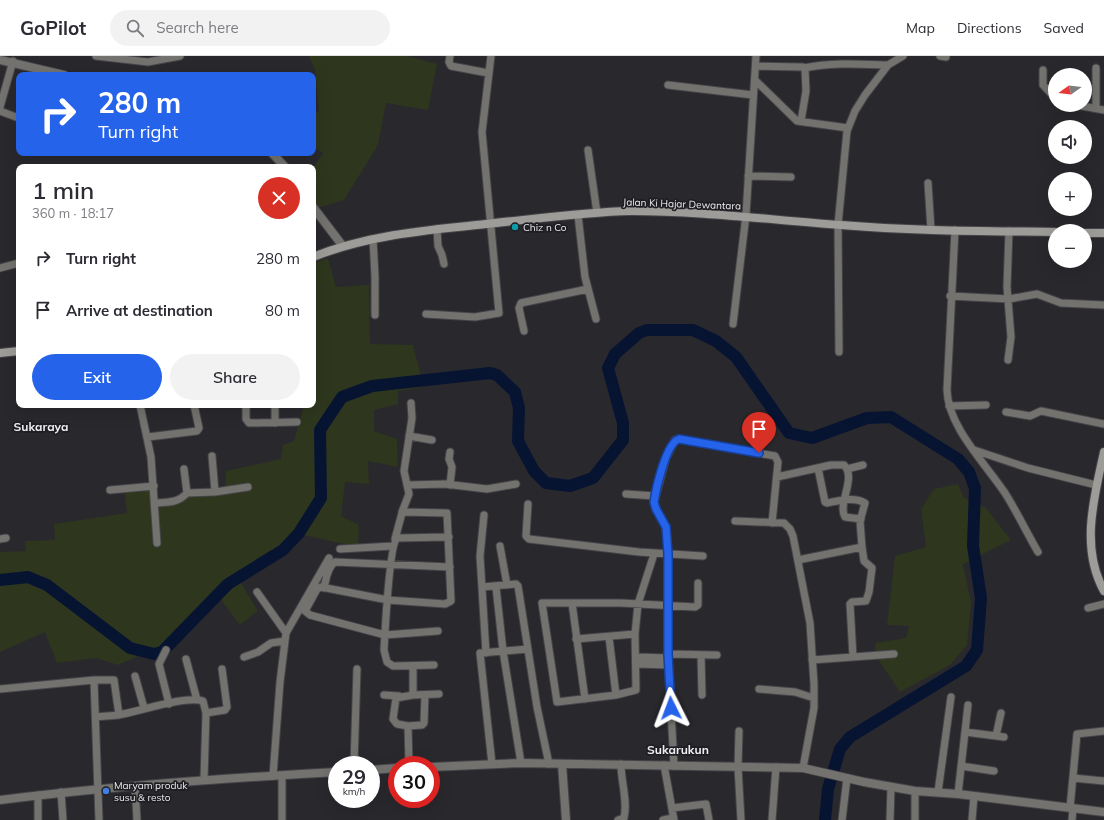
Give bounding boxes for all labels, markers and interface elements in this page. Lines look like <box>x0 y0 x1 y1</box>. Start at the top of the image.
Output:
search box <box>110 10 390 46</box>
text: GoPilot <box>20 16 86 40</box>
icon: search <box>124 17 146 39</box>
text: Search here <box>156 18 239 37</box>
text: Map <box>906 19 935 37</box>
text: Directions <box>957 19 1022 37</box>
text: Saved <box>1044 19 1084 37</box>
north arrow <box>1048 68 1092 112</box>
map controls <box>1048 68 1092 268</box>
text: 280 m <box>98 85 181 120</box>
icon: right <box>32 88 84 140</box>
text: Turn right <box>98 120 178 143</box>
button: sound <box>1048 120 1092 164</box>
button: + <box>1048 172 1092 216</box>
text: 1 min <box>32 175 94 205</box>
button: close <box>258 177 300 219</box>
street label: Jalan Ki Hajar Dewantara <box>623 195 741 213</box>
text: 360 m · 18:17 <box>32 205 114 221</box>
place label: Chiz n Co <box>523 221 567 234</box>
marker: Chiz n Co <box>510 222 520 232</box>
button: − <box>1048 224 1092 268</box>
icon: right <box>32 247 54 269</box>
text: Turn right <box>66 249 136 268</box>
text: 280 m <box>256 249 300 268</box>
icon: arrive <box>32 299 54 321</box>
text: Arrive at destination <box>66 301 213 320</box>
text: 80 m <box>265 301 300 320</box>
button: Exit <box>32 354 162 400</box>
button: Share <box>170 354 300 400</box>
pin <box>742 412 776 453</box>
icon: arrive <box>748 418 770 440</box>
district label: Sukaraya <box>14 419 68 434</box>
position arrow <box>650 687 692 729</box>
district label: Sukarukun <box>647 742 709 757</box>
speed limit sign: 30 <box>388 756 440 808</box>
text: 29 <box>342 764 366 789</box>
place label: Maryam produk susu & resto <box>114 779 188 804</box>
text: km/h <box>343 785 365 798</box>
marker: Maryam produk susu & resto <box>101 786 111 796</box>

